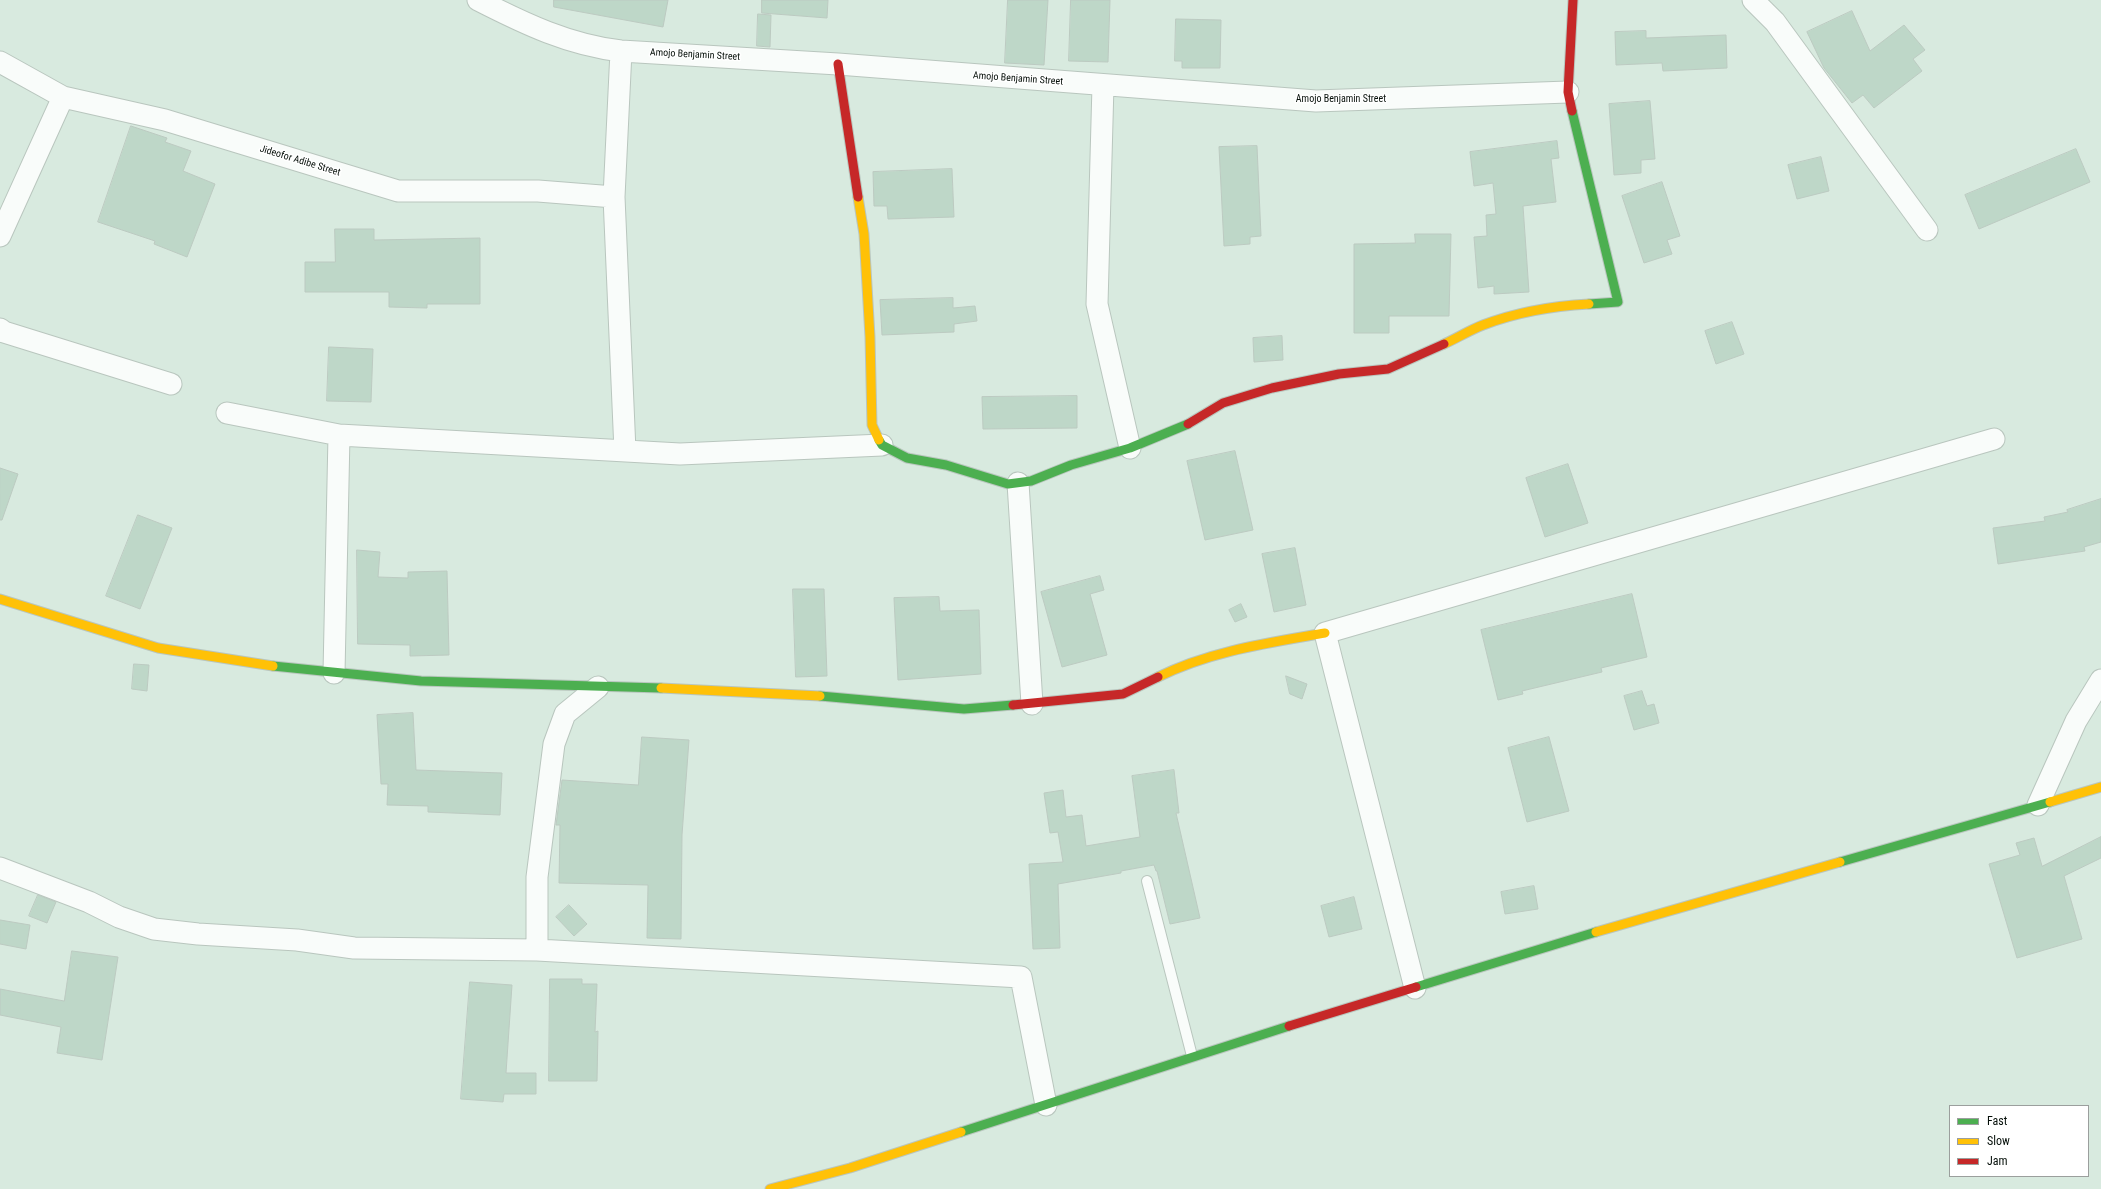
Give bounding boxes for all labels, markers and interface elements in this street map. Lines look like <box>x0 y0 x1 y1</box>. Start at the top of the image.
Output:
street label: Amojo Benjamin Street <box>650 47 740 63</box>
street label: Amojo Benjamin Street <box>973 70 1063 88</box>
street label: Amojo Benjamin Street <box>1296 93 1386 105</box>
street label: Jideofor Adibe Street <box>258 143 342 179</box>
legend <box>1949 1105 2089 1177</box>
text: Fast <box>1987 1114 2007 1128</box>
text: Slow <box>1987 1134 2010 1148</box>
text: Jam <box>1987 1154 2008 1168</box>

